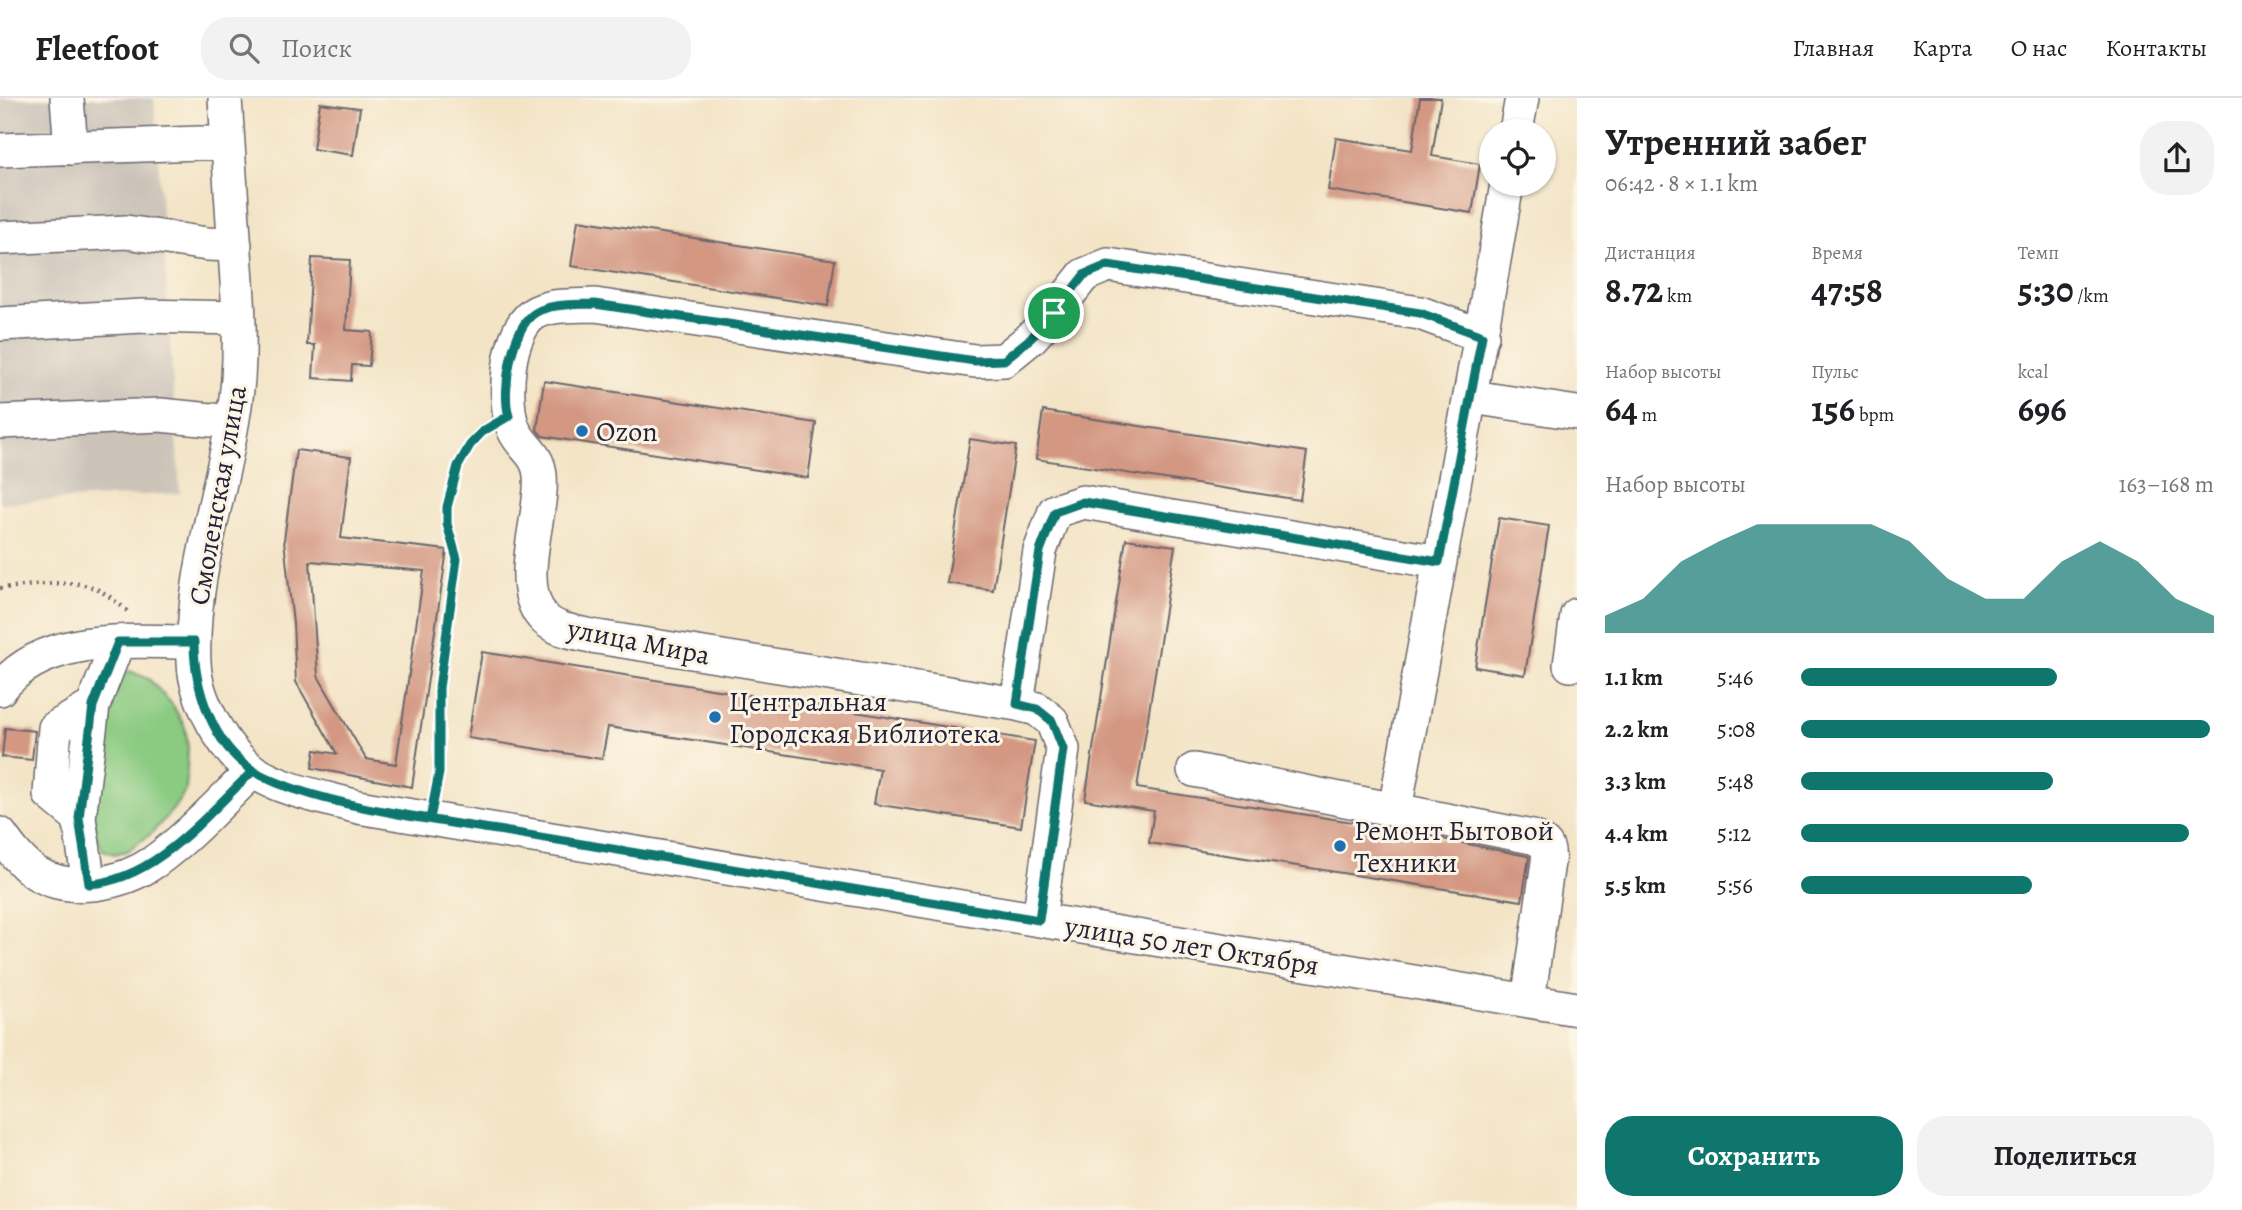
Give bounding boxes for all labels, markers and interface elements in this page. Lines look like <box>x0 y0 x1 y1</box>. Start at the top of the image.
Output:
search box <box>201 17 691 80</box>
text: Fleetfoot <box>35 26 159 71</box>
icon: search <box>225 29 263 67</box>
text: Поиск <box>281 31 352 66</box>
text: Главная <box>1793 32 1874 64</box>
text: Карта <box>1912 32 1973 64</box>
text: О нас <box>2011 32 2067 64</box>
text: Контакты <box>2105 32 2207 64</box>
text: Утренний забег <box>1605 116 1866 168</box>
map controls <box>1479 119 1556 196</box>
button: locate <box>1479 119 1556 196</box>
button: share <box>2140 121 2214 195</box>
text: 06:42 · 8 × 1.1 km <box>1605 168 1758 199</box>
text: Дистанция <box>1605 240 1696 266</box>
text: Время <box>1811 240 1863 266</box>
text: Темп <box>2018 240 2059 266</box>
text: 8.72 <box>1605 266 1663 314</box>
text: 47:58 <box>1811 266 1883 314</box>
text: 5:30 <box>2018 266 2074 314</box>
pin <box>1024 283 1084 343</box>
text: km <box>1663 283 1692 309</box>
text: /km <box>2074 283 2109 309</box>
icon: arrive <box>1035 294 1073 332</box>
text: Набор высоты <box>1605 359 1721 385</box>
text: Пульс <box>1811 359 1859 385</box>
text: kcal <box>2018 359 2048 385</box>
street label: Смоленская улица <box>180 382 256 608</box>
text: 64 <box>1605 385 1638 433</box>
text: 156 <box>1811 385 1855 433</box>
text: 696 <box>2018 385 2067 433</box>
text: m <box>1638 402 1657 428</box>
text: bpm <box>1855 402 1894 428</box>
place label: Ozon <box>596 413 658 451</box>
marker: Ozon <box>574 423 590 439</box>
text: Набор высоты <box>1605 469 1746 500</box>
text: 163–168 m <box>2119 469 2214 500</box>
street label: улица Мира <box>563 609 713 674</box>
text: 1.1 km <box>1605 662 1663 693</box>
text: 5:46 <box>1717 662 1753 693</box>
place label: Центральная Городская Библиотека <box>729 683 1000 753</box>
marker: Центральная Городская Библиотека <box>707 709 723 725</box>
text: 2.2 km <box>1605 714 1669 745</box>
text: 5:08 <box>1717 714 1756 745</box>
text: 3.3 km <box>1605 766 1666 797</box>
text: 5:48 <box>1717 766 1754 797</box>
place label: Ремонт Бытовой Техники <box>1354 812 1554 882</box>
text: 4.4 km <box>1605 818 1668 849</box>
text: 5:12 <box>1717 818 1751 849</box>
marker: Ремонт Бытовой Техники <box>1332 838 1348 854</box>
text: 5.5 km <box>1605 870 1666 901</box>
text: 5:56 <box>1717 870 1753 901</box>
street label: улица 50 лет Октября <box>1061 907 1321 985</box>
button: Сохранить <box>1605 1116 1903 1196</box>
button: Поделиться <box>1917 1116 2214 1196</box>

